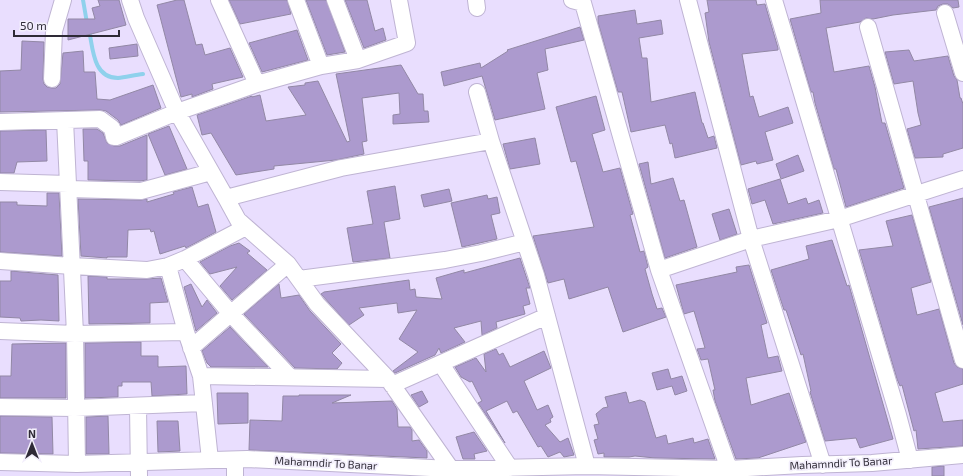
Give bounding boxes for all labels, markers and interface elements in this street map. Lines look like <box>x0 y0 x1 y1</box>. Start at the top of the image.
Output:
scale bar <box>14 12 119 38</box>
text: 50 m <box>20 18 47 32</box>
north arrow <box>12 424 52 464</box>
text: N <box>28 427 36 440</box>
street label: Mahamndir To Banar <box>274 453 378 472</box>
street label: Mahamndir To Banar <box>789 453 893 472</box>

